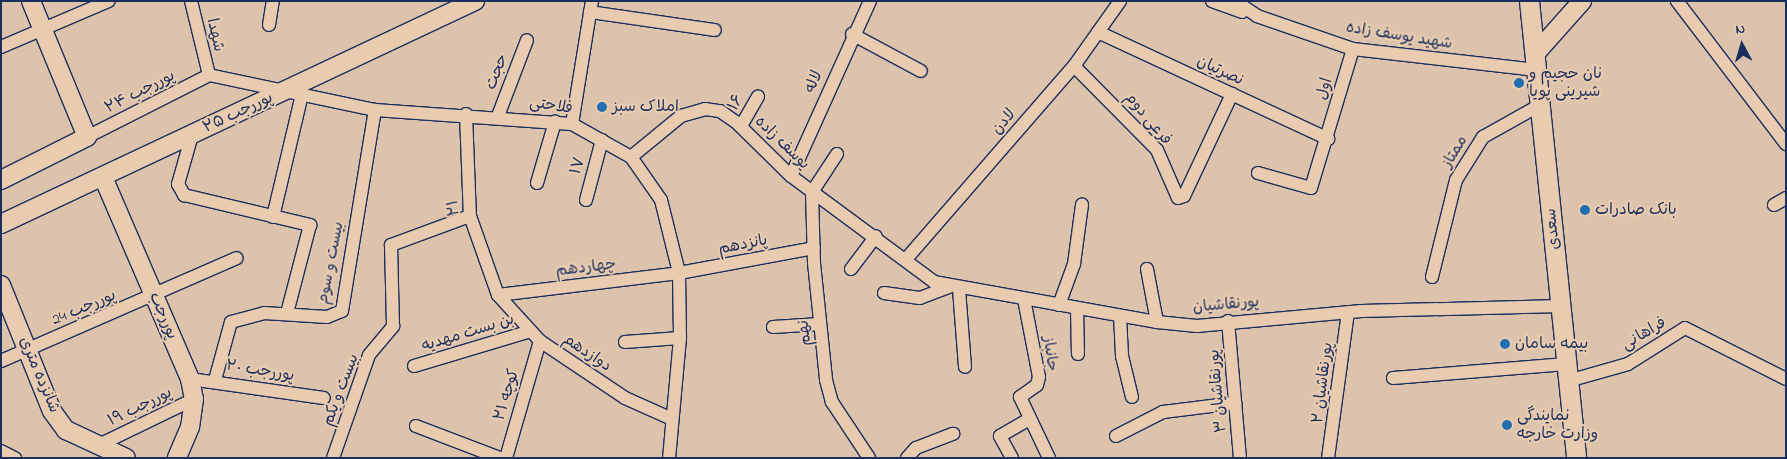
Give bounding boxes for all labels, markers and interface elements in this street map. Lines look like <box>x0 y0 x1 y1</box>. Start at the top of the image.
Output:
street label: شهدا <box>202 16 228 54</box>
street label: شهید یوسف زاده <box>1344 18 1454 54</box>
text: N <box>1735 19 1746 41</box>
north arrow <box>1717 20 1767 70</box>
street label: حجت <box>481 51 513 93</box>
street label: نصرتیان <box>1194 52 1246 90</box>
place label: نان حجیم و شیرینی پویا <box>1529 64 1602 102</box>
street label: پوررجب ۲۴ <box>102 66 178 118</box>
street label: لاله <box>801 68 827 96</box>
street label: اول <box>1313 76 1337 102</box>
marker: نان حجیم و شیرینی پویا <box>1513 77 1525 89</box>
street label: پوررجب ۲۵ <box>200 88 276 138</box>
street label: فرعی دوم <box>1120 89 1176 149</box>
street label: ۱۶ <box>724 91 748 115</box>
street label: فلاحتی <box>528 93 574 119</box>
place label: املاک سبز <box>612 97 679 117</box>
marker: املاک سبز <box>596 101 608 113</box>
street label: لادن <box>988 105 1020 139</box>
street label: یوسف زاده <box>751 112 813 174</box>
street label: ممتاز <box>1438 132 1472 172</box>
street label: ۱۷ <box>566 155 590 177</box>
street label: ۲۱ <box>444 199 464 217</box>
place label: بانک صادرات <box>1595 200 1677 220</box>
marker: بانک صادرات <box>1579 204 1591 216</box>
street label: سعدی <box>1541 207 1565 251</box>
street label: بیست و سوم <box>314 220 348 306</box>
street label: پانزدهم <box>717 231 769 259</box>
street label: چهاردهم <box>555 255 617 281</box>
street label: پوررجب 24 <box>49 286 119 330</box>
street label: پوررجب <box>145 290 181 342</box>
street label: پورنقاشیان <box>1192 293 1260 317</box>
street label: بن بست مهدیه <box>419 310 517 356</box>
street label: فراهانی <box>1618 313 1670 355</box>
street label: نهم <box>794 319 816 347</box>
street label: دوازدهم <box>559 330 615 376</box>
street label: شانزده متری <box>14 334 64 416</box>
place label: بیمه سامان <box>1515 334 1588 354</box>
street label: جانباز <box>1038 335 1062 373</box>
marker: بیمه سامان <box>1499 338 1511 350</box>
street label: پورنقاشیان ۲ <box>1309 341 1337 425</box>
street label: پورنقاشیان ۳ <box>1205 348 1231 434</box>
street label: بیست و یکم <box>318 351 364 429</box>
street label: پوررجب ۲۰ <box>224 356 296 386</box>
street label: کوچه ۲۱ <box>490 367 524 423</box>
street label: پوررجب ۱۹ <box>105 383 175 431</box>
place label: نمایندگی وزارت خارجه <box>1517 406 1598 444</box>
marker: نمایندگی وزارت خارجه <box>1501 419 1513 431</box>

